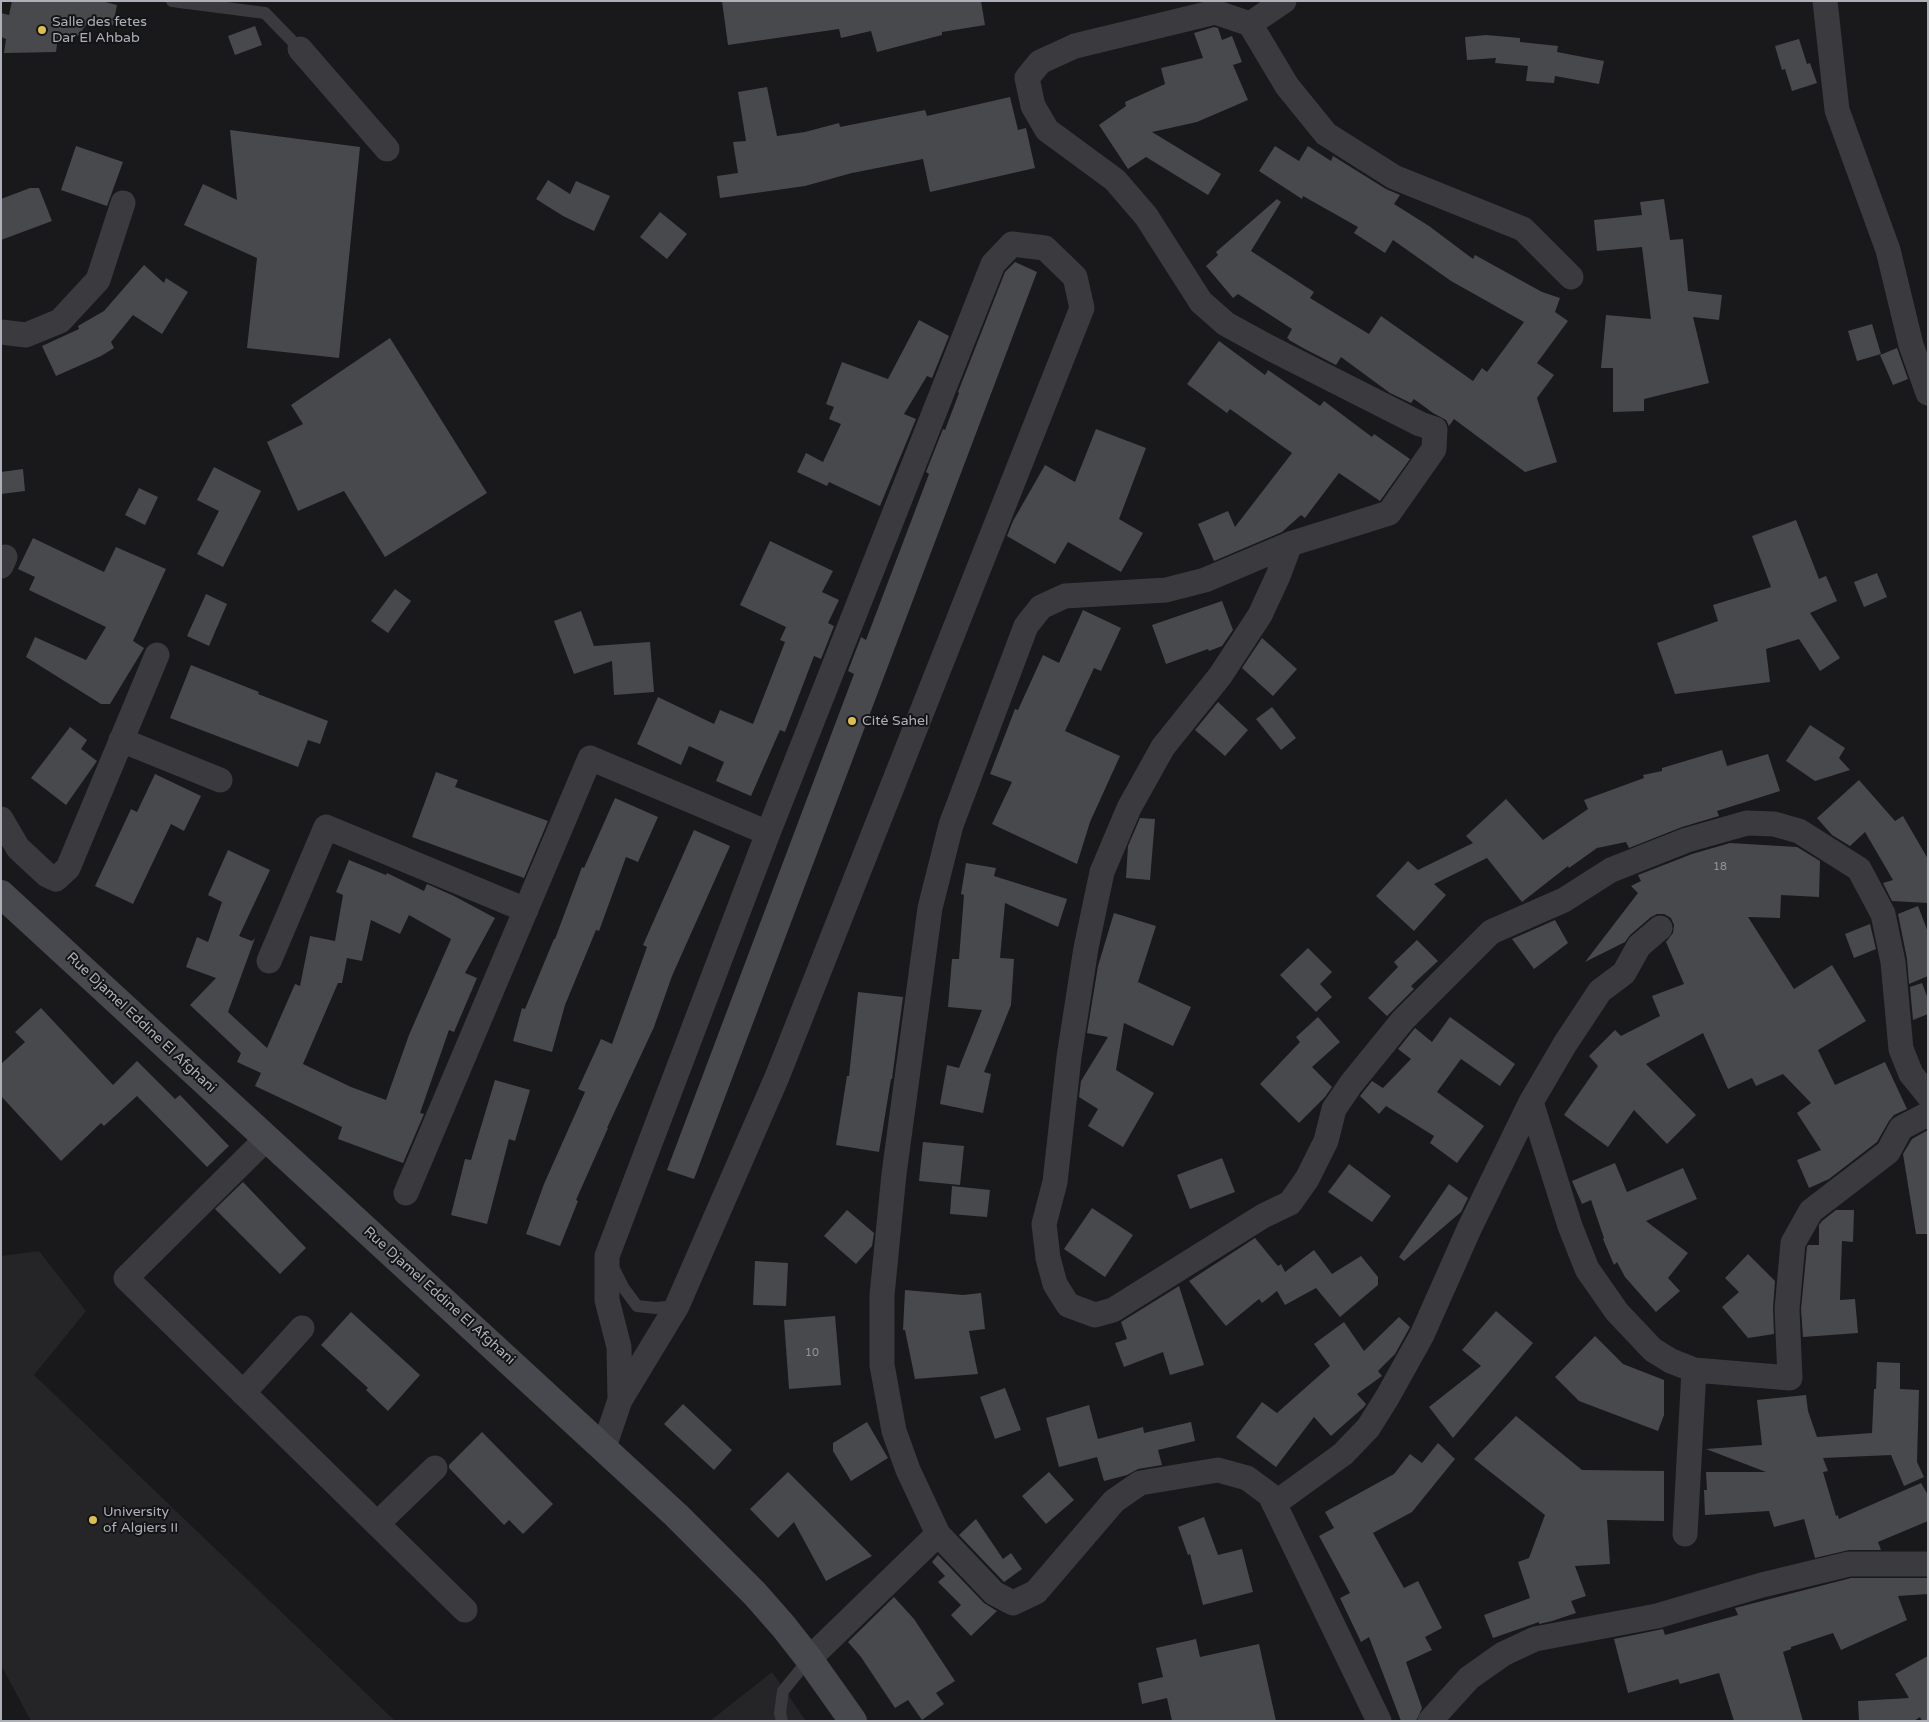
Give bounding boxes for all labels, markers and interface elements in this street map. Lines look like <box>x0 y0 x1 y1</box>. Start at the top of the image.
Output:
place label: Salle des fetes Dar El Ahbab <box>52 14 147 46</box>
marker: Salle des fetes Dar El Ahbab <box>36 24 48 36</box>
place label: Cité Sahel <box>862 713 928 729</box>
marker: Cité Sahel <box>846 715 858 727</box>
house number: 18 <box>1713 860 1727 874</box>
street label: Rue Djamel Eddine El Afghani <box>63 949 219 1097</box>
street label: Rue Djamel Eddine El Afghani <box>360 1223 518 1369</box>
house number: 10 <box>805 1346 819 1360</box>
place label: University of Algiers II <box>103 1504 178 1536</box>
marker: University of Algiers II <box>87 1514 99 1526</box>

